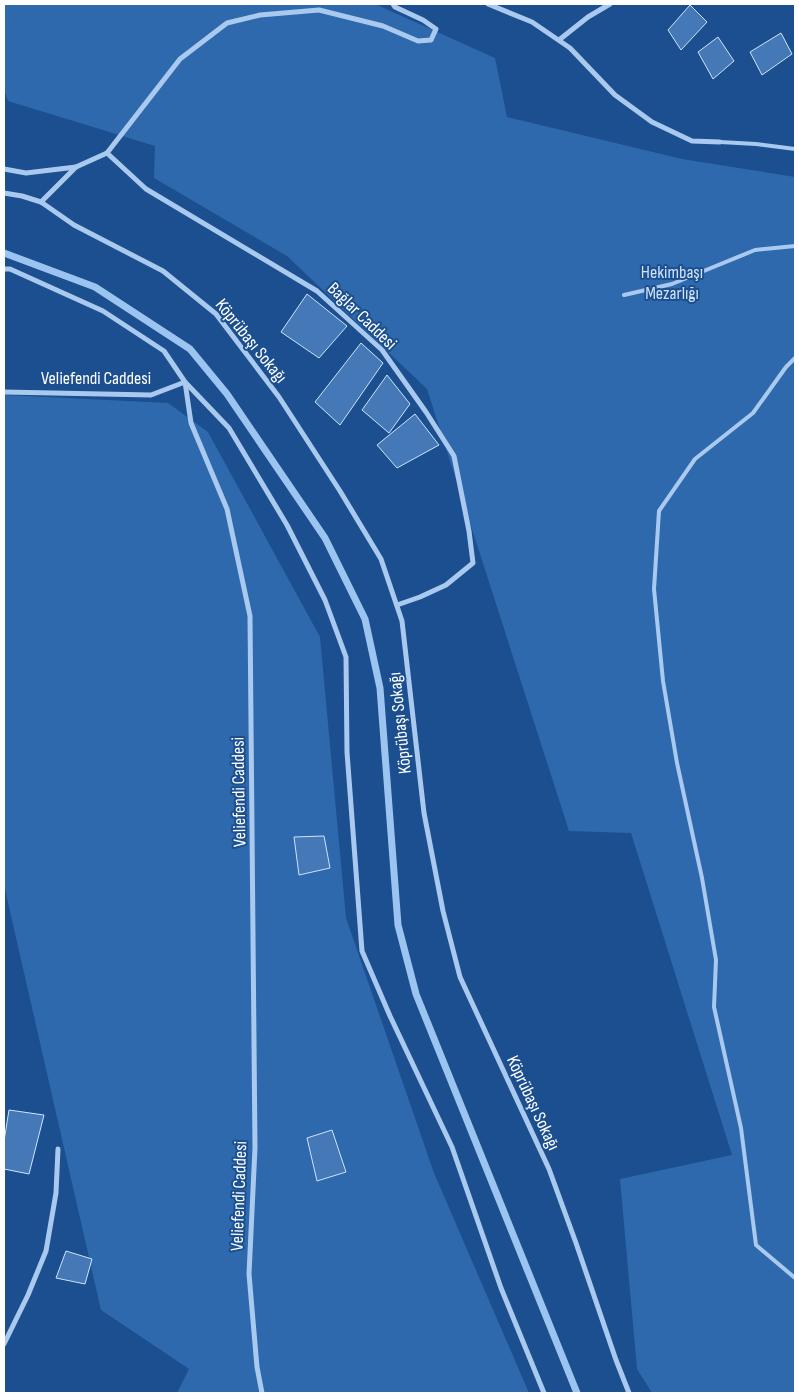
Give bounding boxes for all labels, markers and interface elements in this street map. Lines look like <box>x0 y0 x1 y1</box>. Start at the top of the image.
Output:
park label: Hekimbaşı Mezarlığı <box>641 262 703 304</box>
street label: Bağlar Caddesi <box>323 278 401 354</box>
street label: Köprübaşı Sokağı <box>211 295 291 387</box>
street label: Veliefendi Caddesi <box>41 368 151 389</box>
street label: Köprübaşı Sokağı <box>384 671 416 775</box>
street label: Veliefendi Caddesi <box>228 737 250 847</box>
street label: Köprübaşı Sokağı <box>502 1052 564 1154</box>
street label: Veliefendi Caddesi <box>227 1141 251 1251</box>

